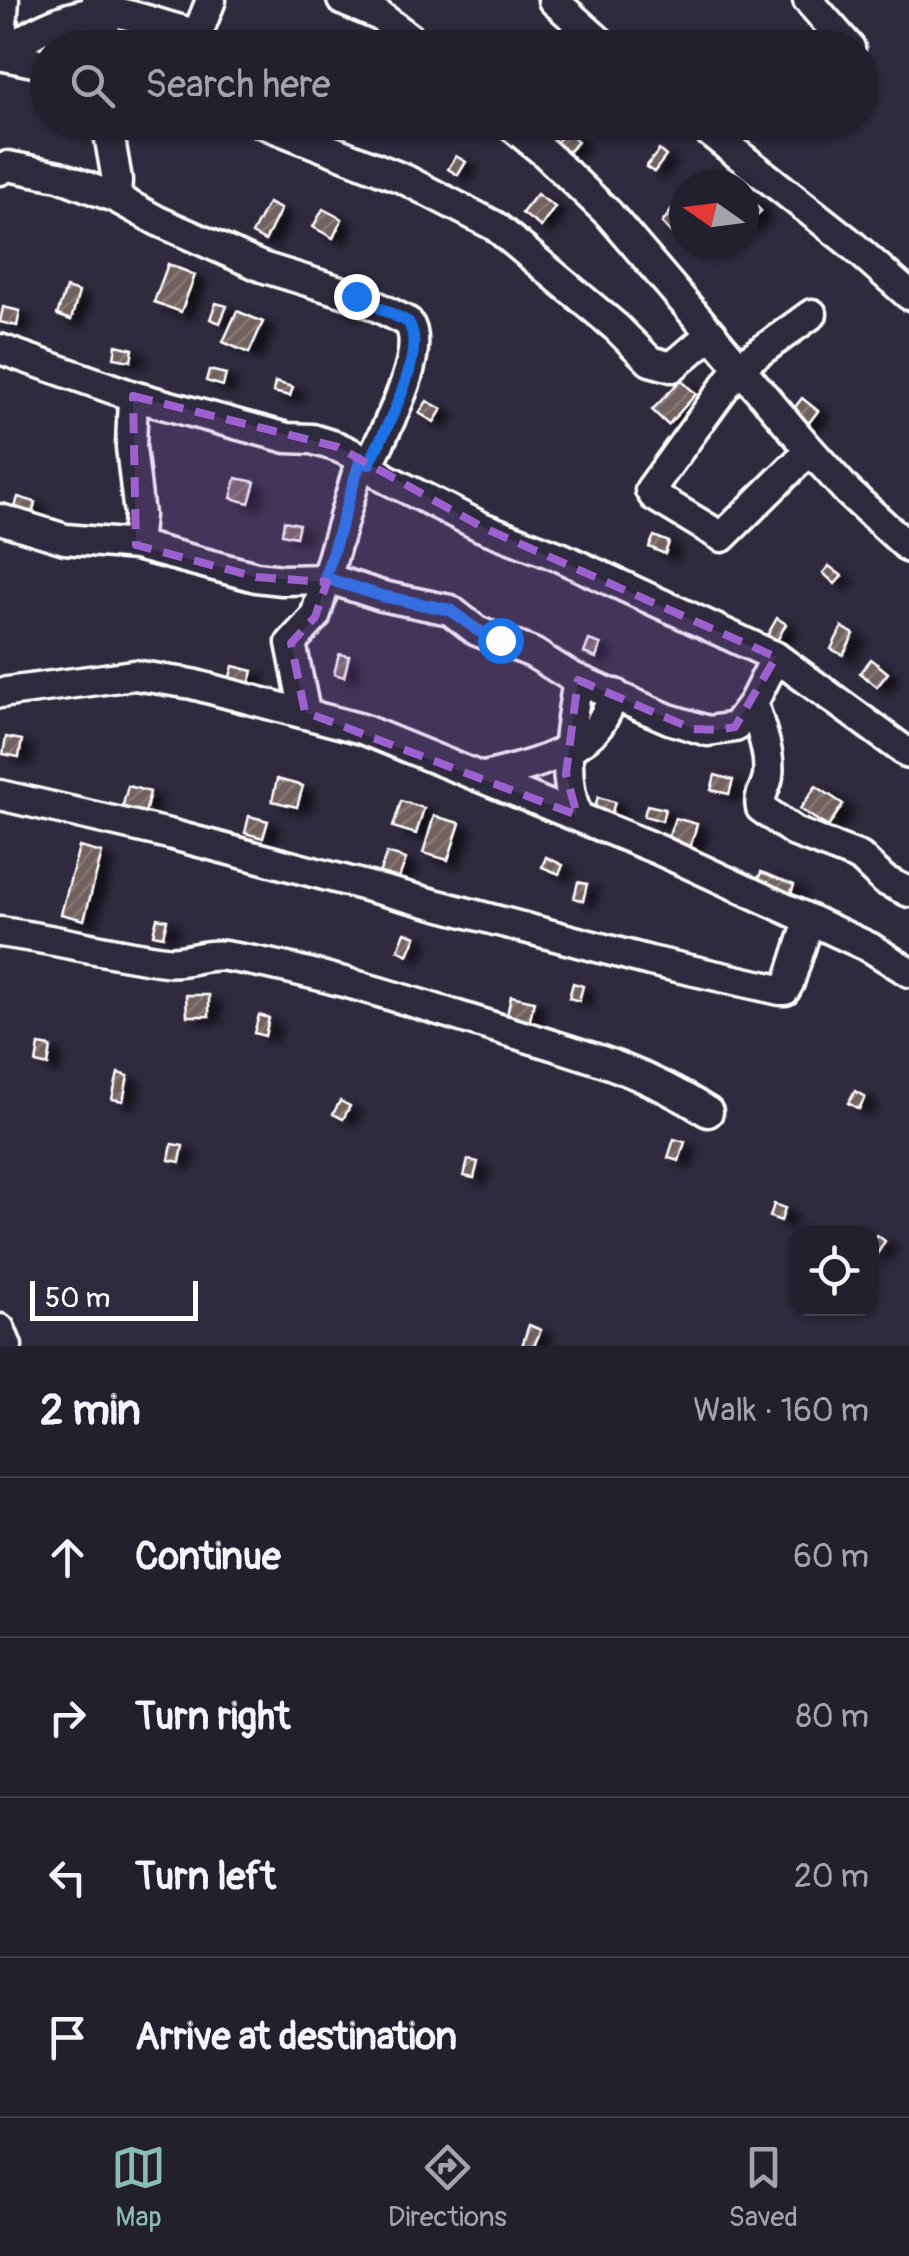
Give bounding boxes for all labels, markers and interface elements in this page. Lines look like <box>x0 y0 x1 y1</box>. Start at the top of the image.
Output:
search box <box>30 30 879 140</box>
icon: search <box>65 58 120 113</box>
text: Search here <box>145 61 331 109</box>
north arrow <box>669 170 759 260</box>
route end <box>334 274 380 320</box>
route start <box>478 618 524 664</box>
map controls <box>789 1226 879 1316</box>
button: locate <box>789 1226 879 1316</box>
scale bar <box>30 1276 198 1320</box>
text: 50 m <box>45 1281 110 1316</box>
text: 2 min <box>40 1385 141 1437</box>
text: Walk · 160 m <box>693 1391 869 1431</box>
icon: ahead <box>40 1530 95 1585</box>
text: Continue <box>135 1533 281 1581</box>
text: 60 m <box>793 1537 869 1577</box>
icon: right <box>40 1690 95 1745</box>
text: Turn right <box>135 1693 290 1741</box>
text: 80 m <box>796 1697 869 1737</box>
icon: left <box>40 1850 95 1905</box>
text: Turn left <box>135 1853 276 1901</box>
text: 20 m <box>794 1857 869 1897</box>
icon: arrive <box>40 2010 95 2065</box>
text: Arrive at destination <box>135 2013 457 2061</box>
tab: Map <box>111 2140 166 2235</box>
tab: Directions <box>388 2140 507 2235</box>
tab: Saved <box>729 2140 798 2235</box>

